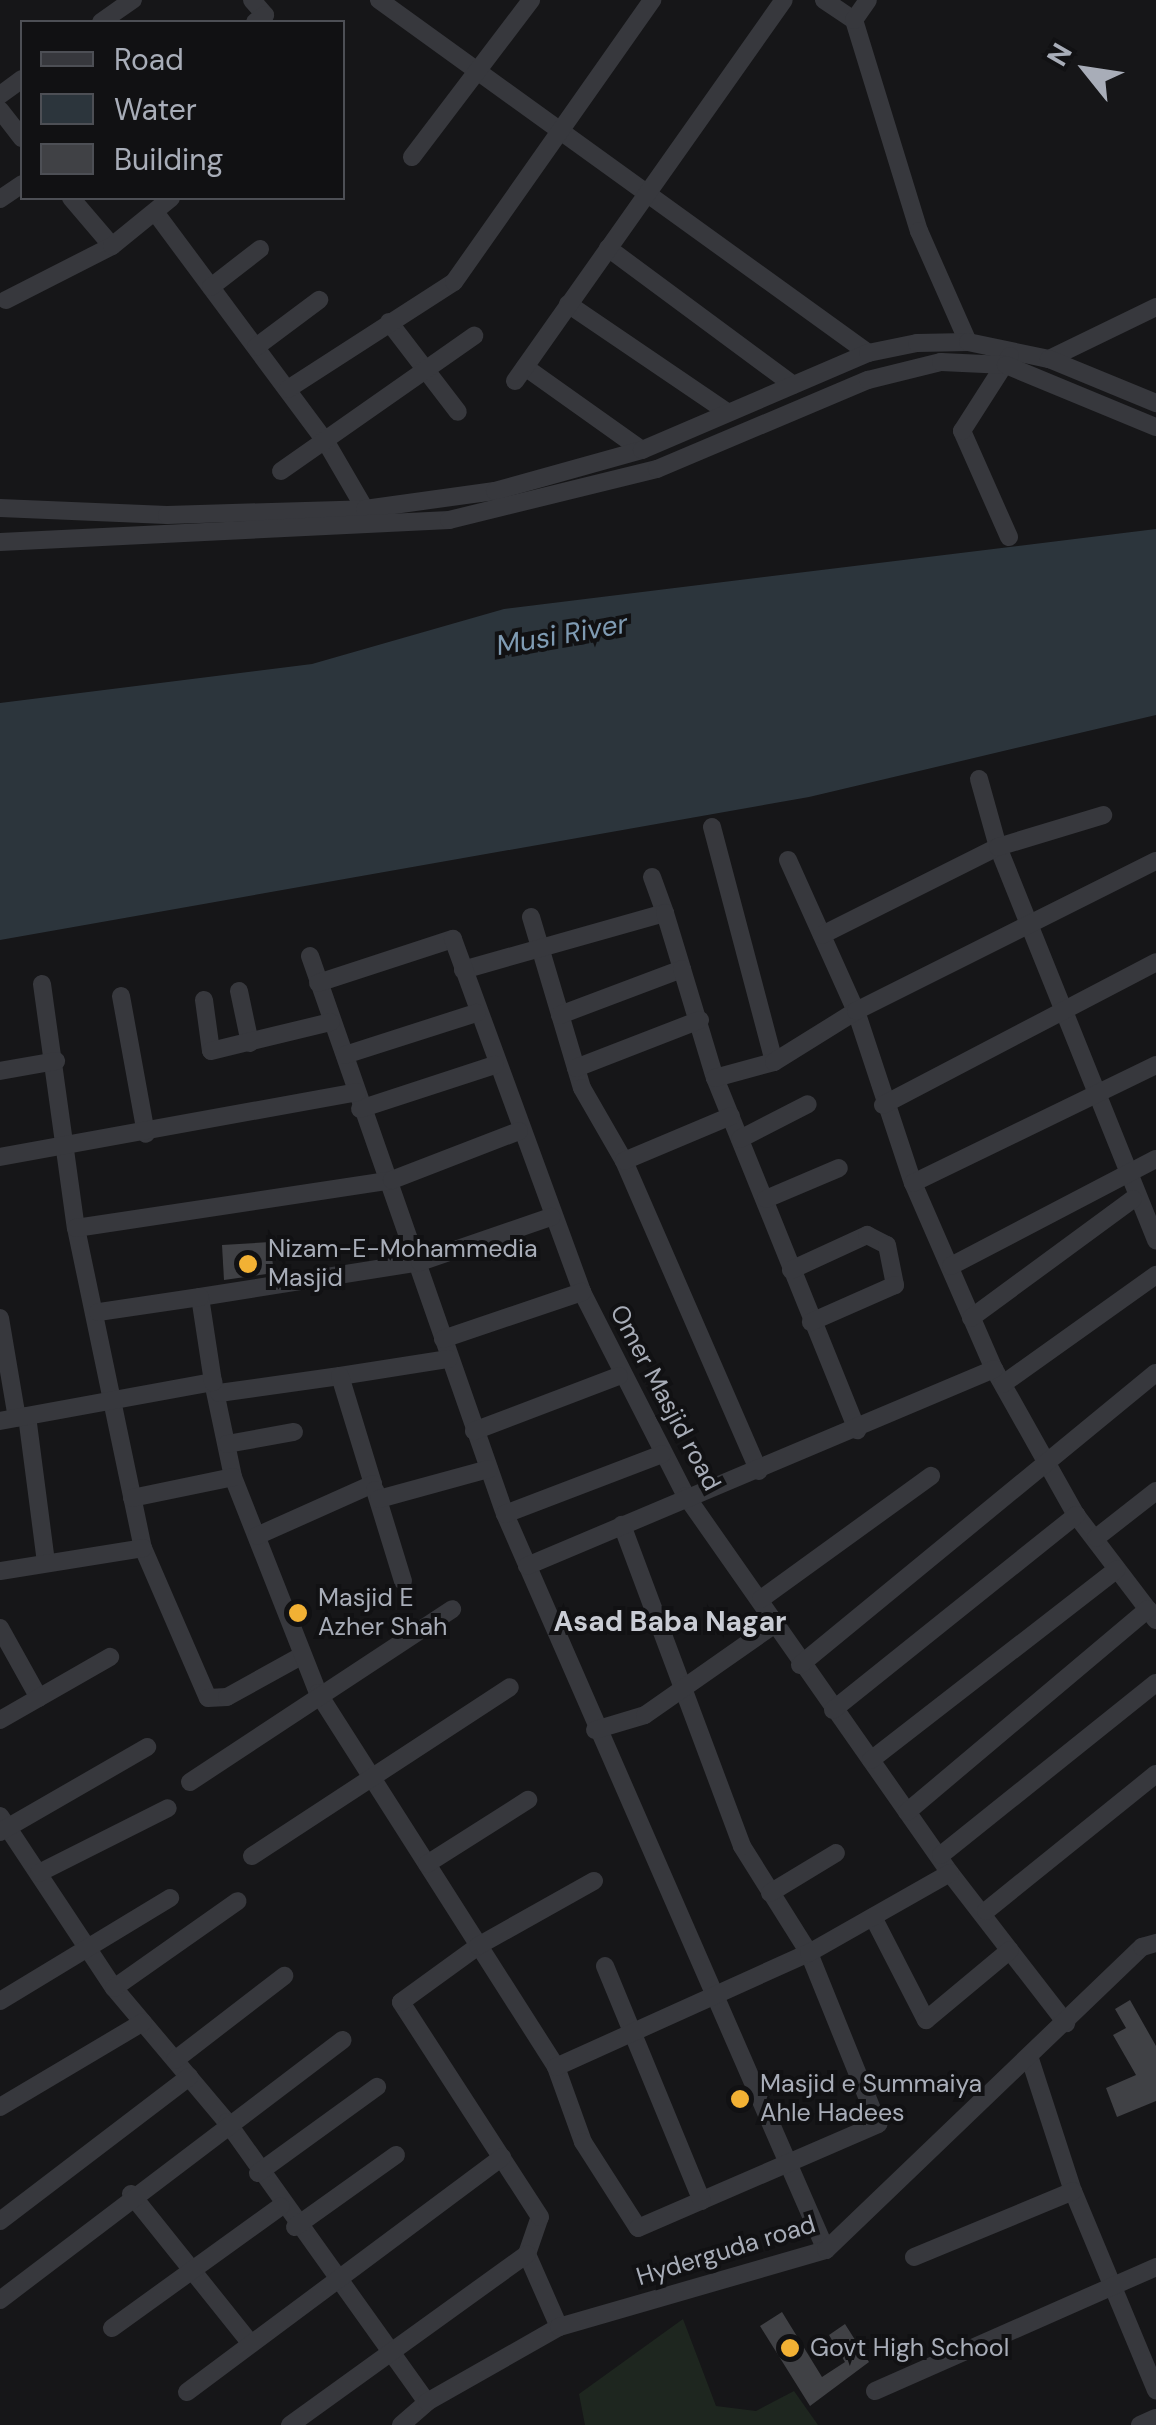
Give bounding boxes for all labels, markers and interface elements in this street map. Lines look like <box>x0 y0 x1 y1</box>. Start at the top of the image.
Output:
legend <box>20 20 345 200</box>
north arrow <box>1036 20 1136 120</box>
text: N <box>1038 37 1081 73</box>
text: Road <box>114 40 184 79</box>
text: Water <box>114 90 197 129</box>
text: Building <box>114 140 223 179</box>
water label: Musi River <box>494 607 630 663</box>
place label: Nizam-E-Mohammedia Masjid <box>268 1235 538 1294</box>
marker: Nizam-E-Mohammedia Masjid <box>237 1253 259 1275</box>
street label: Omer Masjid road <box>603 1300 727 1496</box>
place label: Masjid E Azher Shah <box>318 1584 447 1643</box>
marker: Masjid E Azher Shah <box>287 1602 309 1624</box>
district label: Asad Baba Nagar <box>553 1605 787 1639</box>
place label: Masjid e Summaiya Ahle Hadees <box>760 2070 982 2129</box>
marker: Masjid e Summaiya Ahle Hadees <box>729 2088 751 2110</box>
street label: Hyderguda road <box>633 2210 819 2292</box>
place label: Govt High School <box>810 2333 1009 2363</box>
marker: Govt High School <box>779 2337 801 2359</box>

